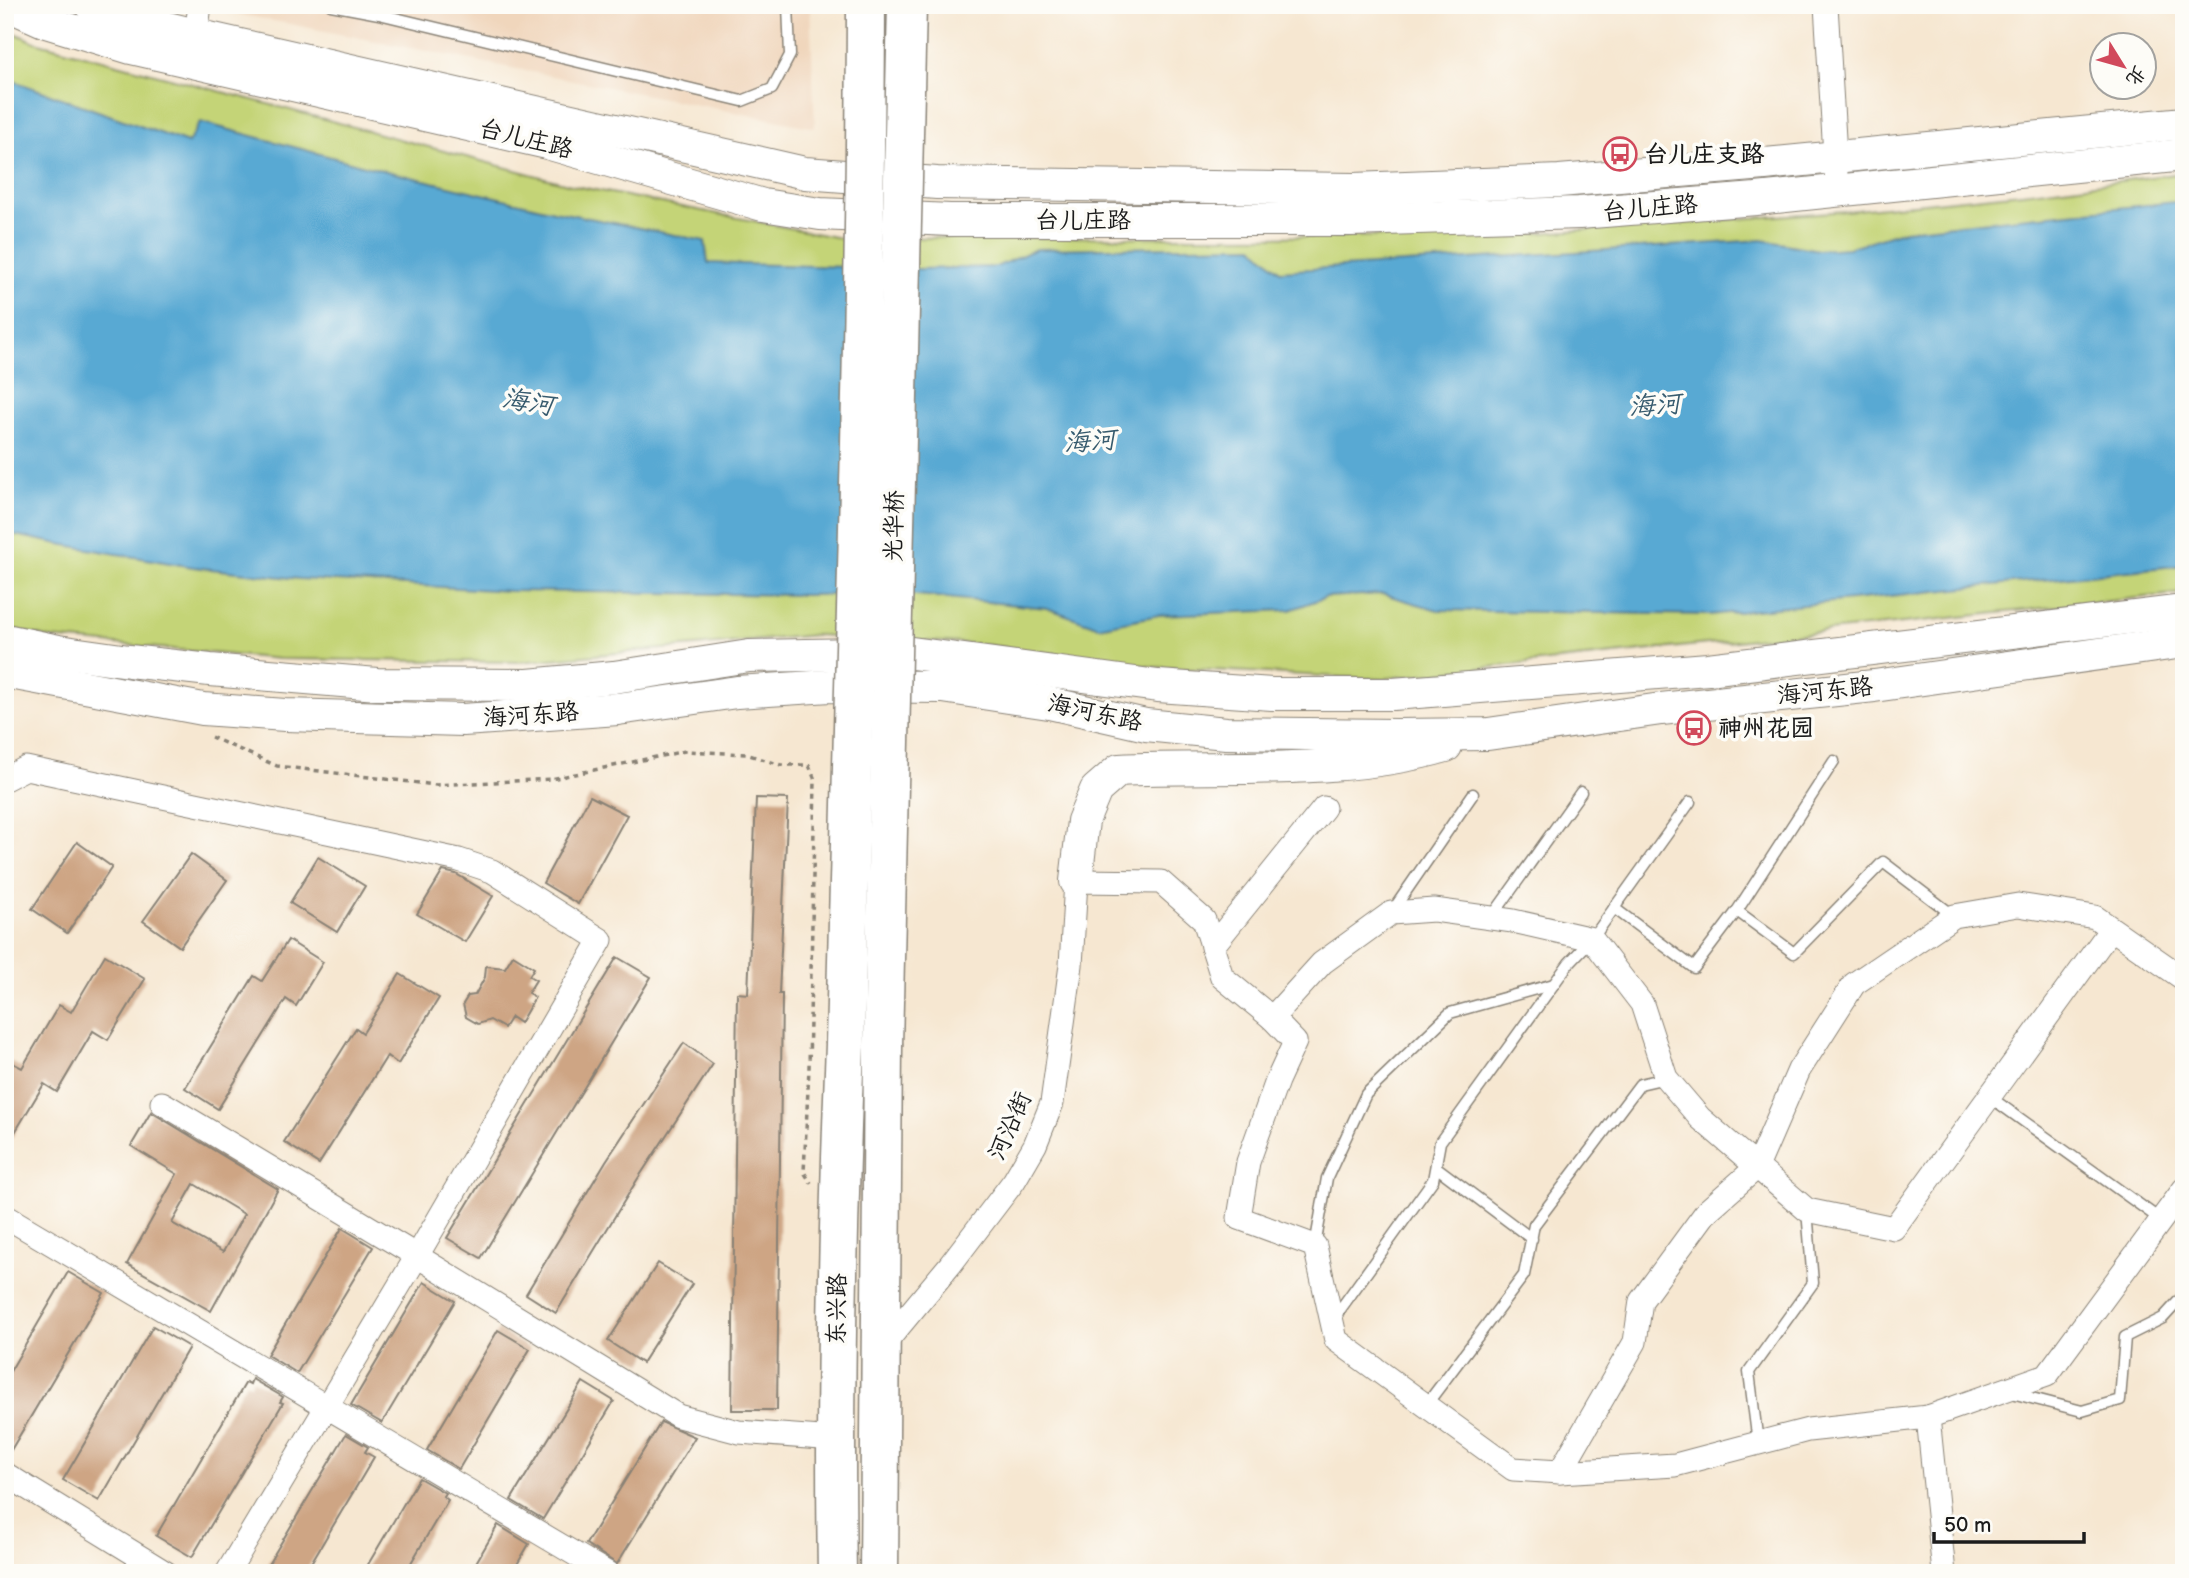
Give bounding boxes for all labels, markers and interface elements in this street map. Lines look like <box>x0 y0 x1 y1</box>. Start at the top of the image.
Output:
north arrow <box>2088 32 2158 102</box>
text: 北 <box>2120 61 2150 90</box>
street label: 台儿庄路 <box>476 113 576 165</box>
bus stop icon: 台儿庄支路 <box>1601 135 1639 173</box>
place label: 台儿庄支路 <box>1644 140 1765 169</box>
street label: 台儿庄路 <box>1601 189 1699 227</box>
street label: 台儿庄路 <box>1035 206 1131 235</box>
water label: 海河 <box>500 384 560 423</box>
water label: 海河 <box>1628 388 1686 423</box>
water label: 海河 <box>1063 424 1121 459</box>
street label: 光华桥 <box>879 490 909 562</box>
street label: 海河东路 <box>1776 672 1874 710</box>
street label: 海河东路 <box>1045 689 1145 737</box>
street label: 海河东路 <box>482 697 580 733</box>
bus stop icon: 神州花园 <box>1675 709 1713 747</box>
place label: 神州花园 <box>1718 714 1814 743</box>
street label: 河沿街 <box>982 1087 1038 1165</box>
street label: 东兴路 <box>822 1273 852 1345</box>
scale bar <box>1934 1501 2084 1545</box>
text: 50 m <box>1944 1513 1991 1538</box>

